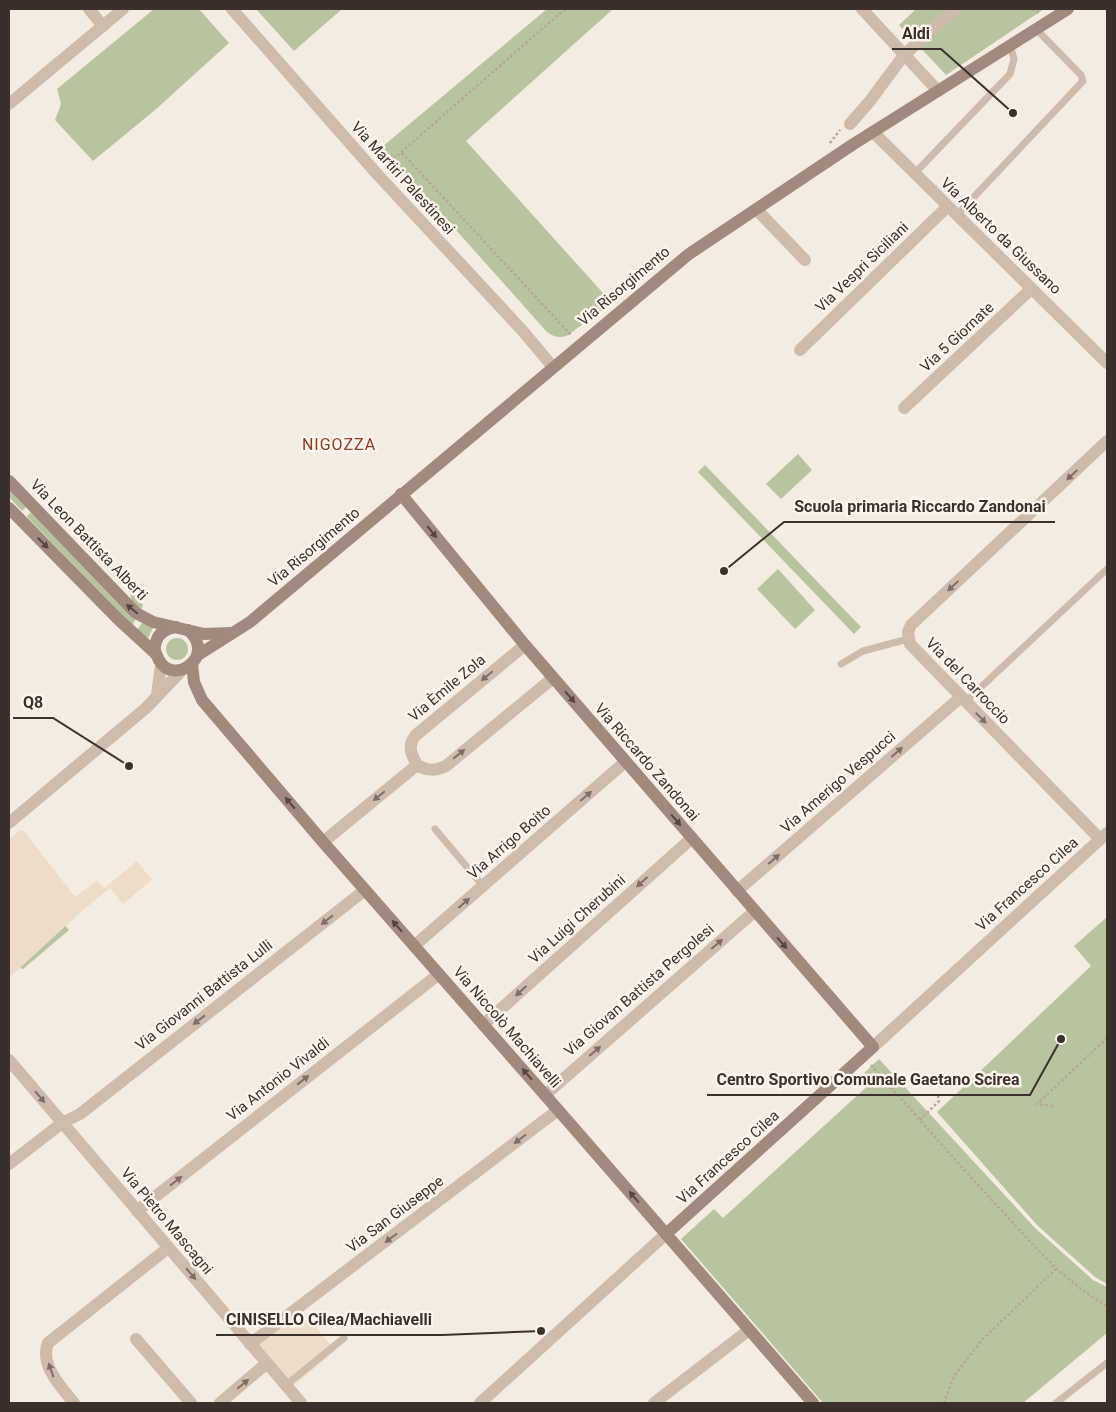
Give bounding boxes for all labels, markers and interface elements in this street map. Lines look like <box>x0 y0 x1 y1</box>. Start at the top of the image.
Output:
callout: Aldi <box>892 18 941 49</box>
text: Aldi <box>902 24 930 43</box>
street label: Via Martiri Palestinesi <box>348 118 458 238</box>
street label: Via Alberto da Giussano <box>937 174 1065 298</box>
street label: Via Vespri Siciliani <box>812 218 912 316</box>
street label: Via Risorgimento <box>575 242 673 330</box>
street label: Via 5 Giornate <box>916 298 998 376</box>
district label: NIGOZZA <box>302 435 376 454</box>
one-way arrow <box>1066 469 1078 481</box>
street label: Via Leon Battista Alberti <box>27 476 151 604</box>
callout: Scuola primaria Riccardo Zandonai <box>784 491 1055 522</box>
text: Scuola primaria Riccardo Zandonai <box>794 497 1046 516</box>
street label: Via Risorgimento <box>265 503 363 591</box>
one-way arrow <box>426 526 437 539</box>
one-way arrow <box>37 537 49 549</box>
one-way arrow <box>947 580 959 592</box>
one-way arrow <box>126 604 138 615</box>
street label: Via del Carroccio <box>922 634 1014 728</box>
street label: Via Èmile Zola <box>405 651 489 725</box>
one-way arrow <box>481 671 494 682</box>
callout: Q8 <box>13 687 53 718</box>
one-way arrow <box>564 690 575 703</box>
text: Q8 <box>23 693 43 712</box>
street label: Via Riccardo Zandonai <box>591 699 703 825</box>
one-way arrow <box>975 712 987 724</box>
street label: Via Amerigo Vespucci <box>777 727 899 837</box>
one-way arrow <box>890 747 903 758</box>
one-way arrow <box>453 749 466 760</box>
one-way arrow <box>373 790 386 801</box>
one-way arrow <box>580 790 592 802</box>
one-way arrow <box>285 797 296 810</box>
street label: Via Arrigo Boito <box>464 801 554 883</box>
one-way arrow <box>670 814 681 826</box>
street label: Via Francesco Cilea <box>972 833 1082 935</box>
one-way arrow <box>768 853 780 865</box>
street label: Via Luigi Cherubini <box>525 871 629 967</box>
one-way arrow <box>636 877 649 888</box>
one-way arrow <box>457 897 470 908</box>
one-way arrow <box>320 914 333 925</box>
one-way arrow <box>391 920 402 933</box>
street label: Via Giovan Battista Pergolesi <box>560 920 718 1060</box>
street label: Via Giovanni Battista Lulli <box>132 936 276 1054</box>
one-way arrow <box>777 936 788 949</box>
one-way arrow <box>711 938 723 950</box>
street label: Via Niccolò Machiavelli <box>449 963 565 1091</box>
one-way arrow <box>515 985 528 996</box>
one-way arrow <box>193 1015 206 1026</box>
street label: Via Antonio Vivaldi <box>223 1033 333 1125</box>
one-way arrow <box>589 1046 601 1057</box>
callout: Centro Sportivo Comunale Gaetano Scirea <box>707 1064 1030 1095</box>
one-way arrow <box>521 1069 533 1081</box>
text: Centro Sportivo Comunale Gaetano Scirea <box>717 1070 1020 1089</box>
one-way arrow <box>297 1075 310 1086</box>
one-way arrow <box>34 1091 46 1103</box>
street label: Via Francesco Cilea <box>673 1106 783 1208</box>
one-way arrow <box>514 1134 527 1145</box>
street label: Via Pietro Mascagni <box>117 1164 217 1278</box>
street label: Via San Giuseppe <box>343 1172 447 1256</box>
one-way arrow <box>169 1175 182 1186</box>
one-way arrow <box>628 1191 639 1204</box>
one-way arrow <box>384 1233 398 1243</box>
one-way arrow <box>185 1268 196 1281</box>
callout: CINISELLO Cilea/Machiavelli <box>216 1304 442 1335</box>
text: CINISELLO Cilea/Machiavelli <box>226 1310 432 1329</box>
one-way arrow <box>47 1363 54 1378</box>
one-way arrow <box>236 1378 249 1389</box>

